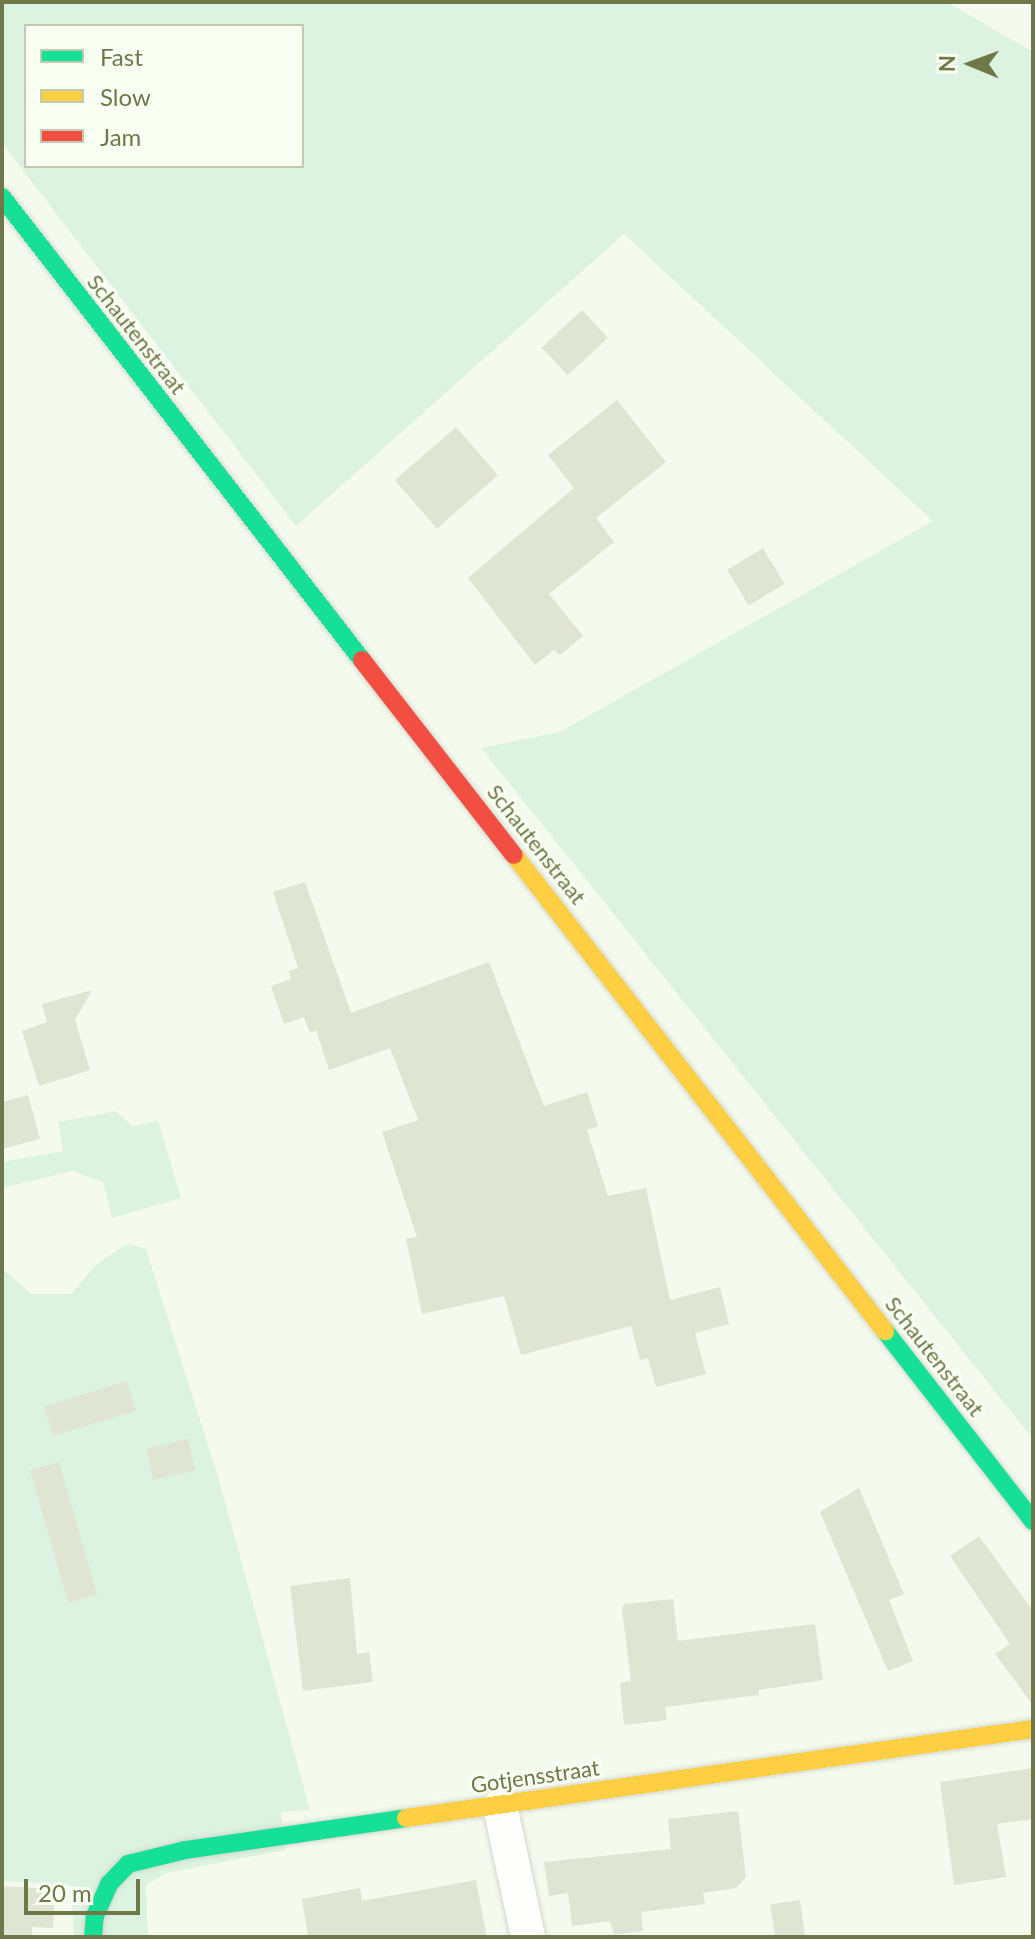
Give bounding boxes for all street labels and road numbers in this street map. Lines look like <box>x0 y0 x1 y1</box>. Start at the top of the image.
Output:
street label: Schautenstraat <box>82 269 192 399</box>
street label: Schautenstraat <box>482 779 592 909</box>
street label: Schautenstraat <box>880 1291 990 1421</box>
street label: Gotjensstraat <box>469 1754 601 1798</box>

